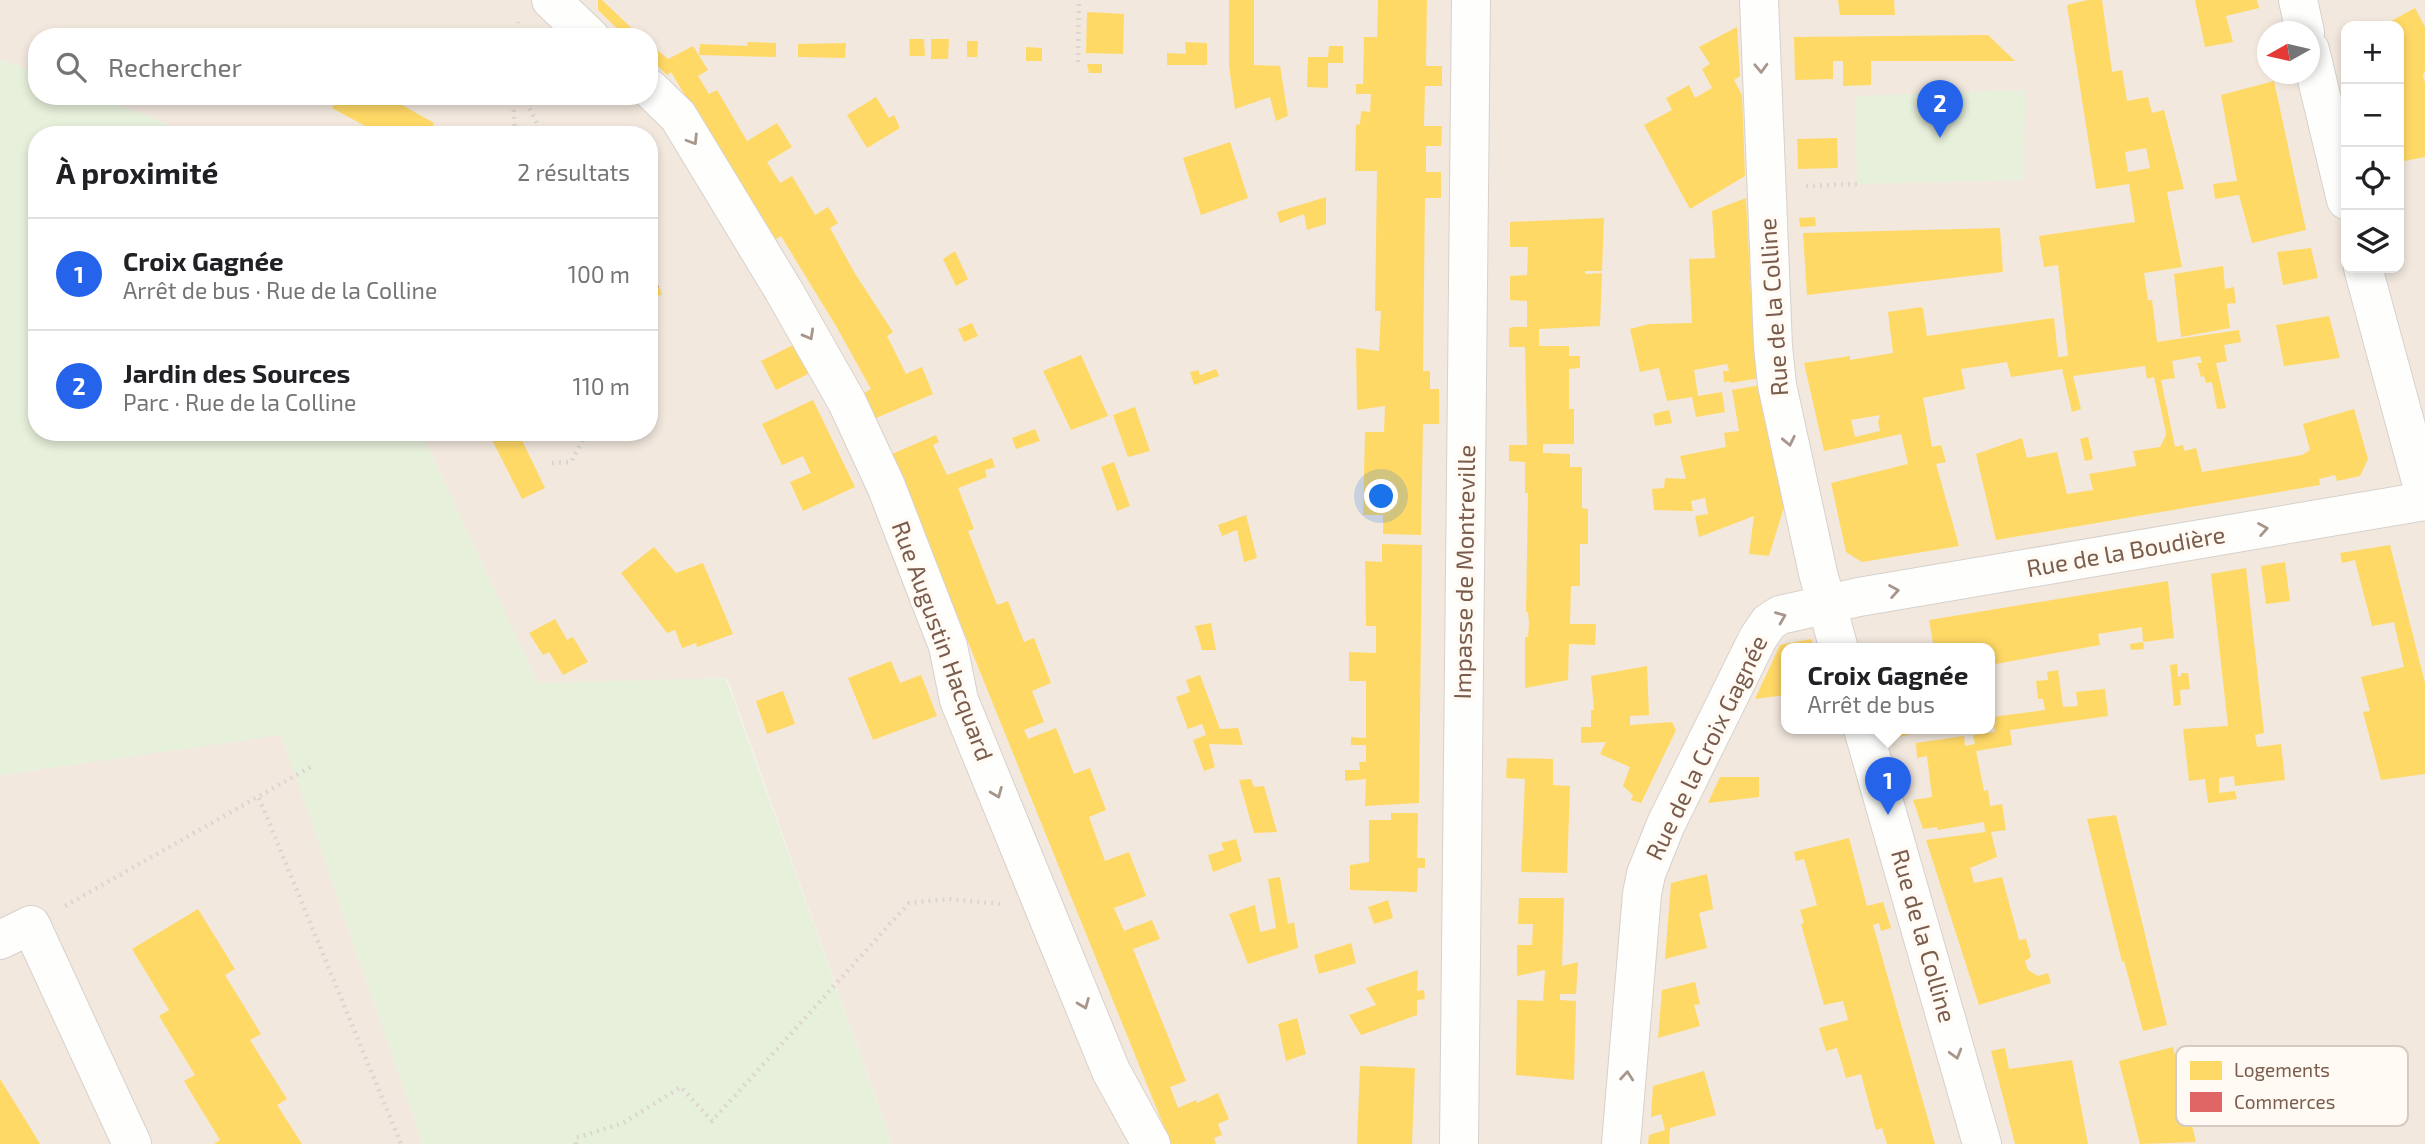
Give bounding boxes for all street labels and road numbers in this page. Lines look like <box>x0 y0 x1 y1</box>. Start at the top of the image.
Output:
street label: Rue de la Colline <box>1752 217 1793 397</box>
street label: Impasse de Montreville <box>1447 444 1480 700</box>
street label: Rue Augustin Hacquard <box>887 517 1000 764</box>
street label: Rue de la Boudière <box>2024 519 2227 582</box>
street label: Rue de la Croix Gagnée <box>1639 630 1773 864</box>
street label: Rue de la Colline <box>1886 846 1963 1026</box>

